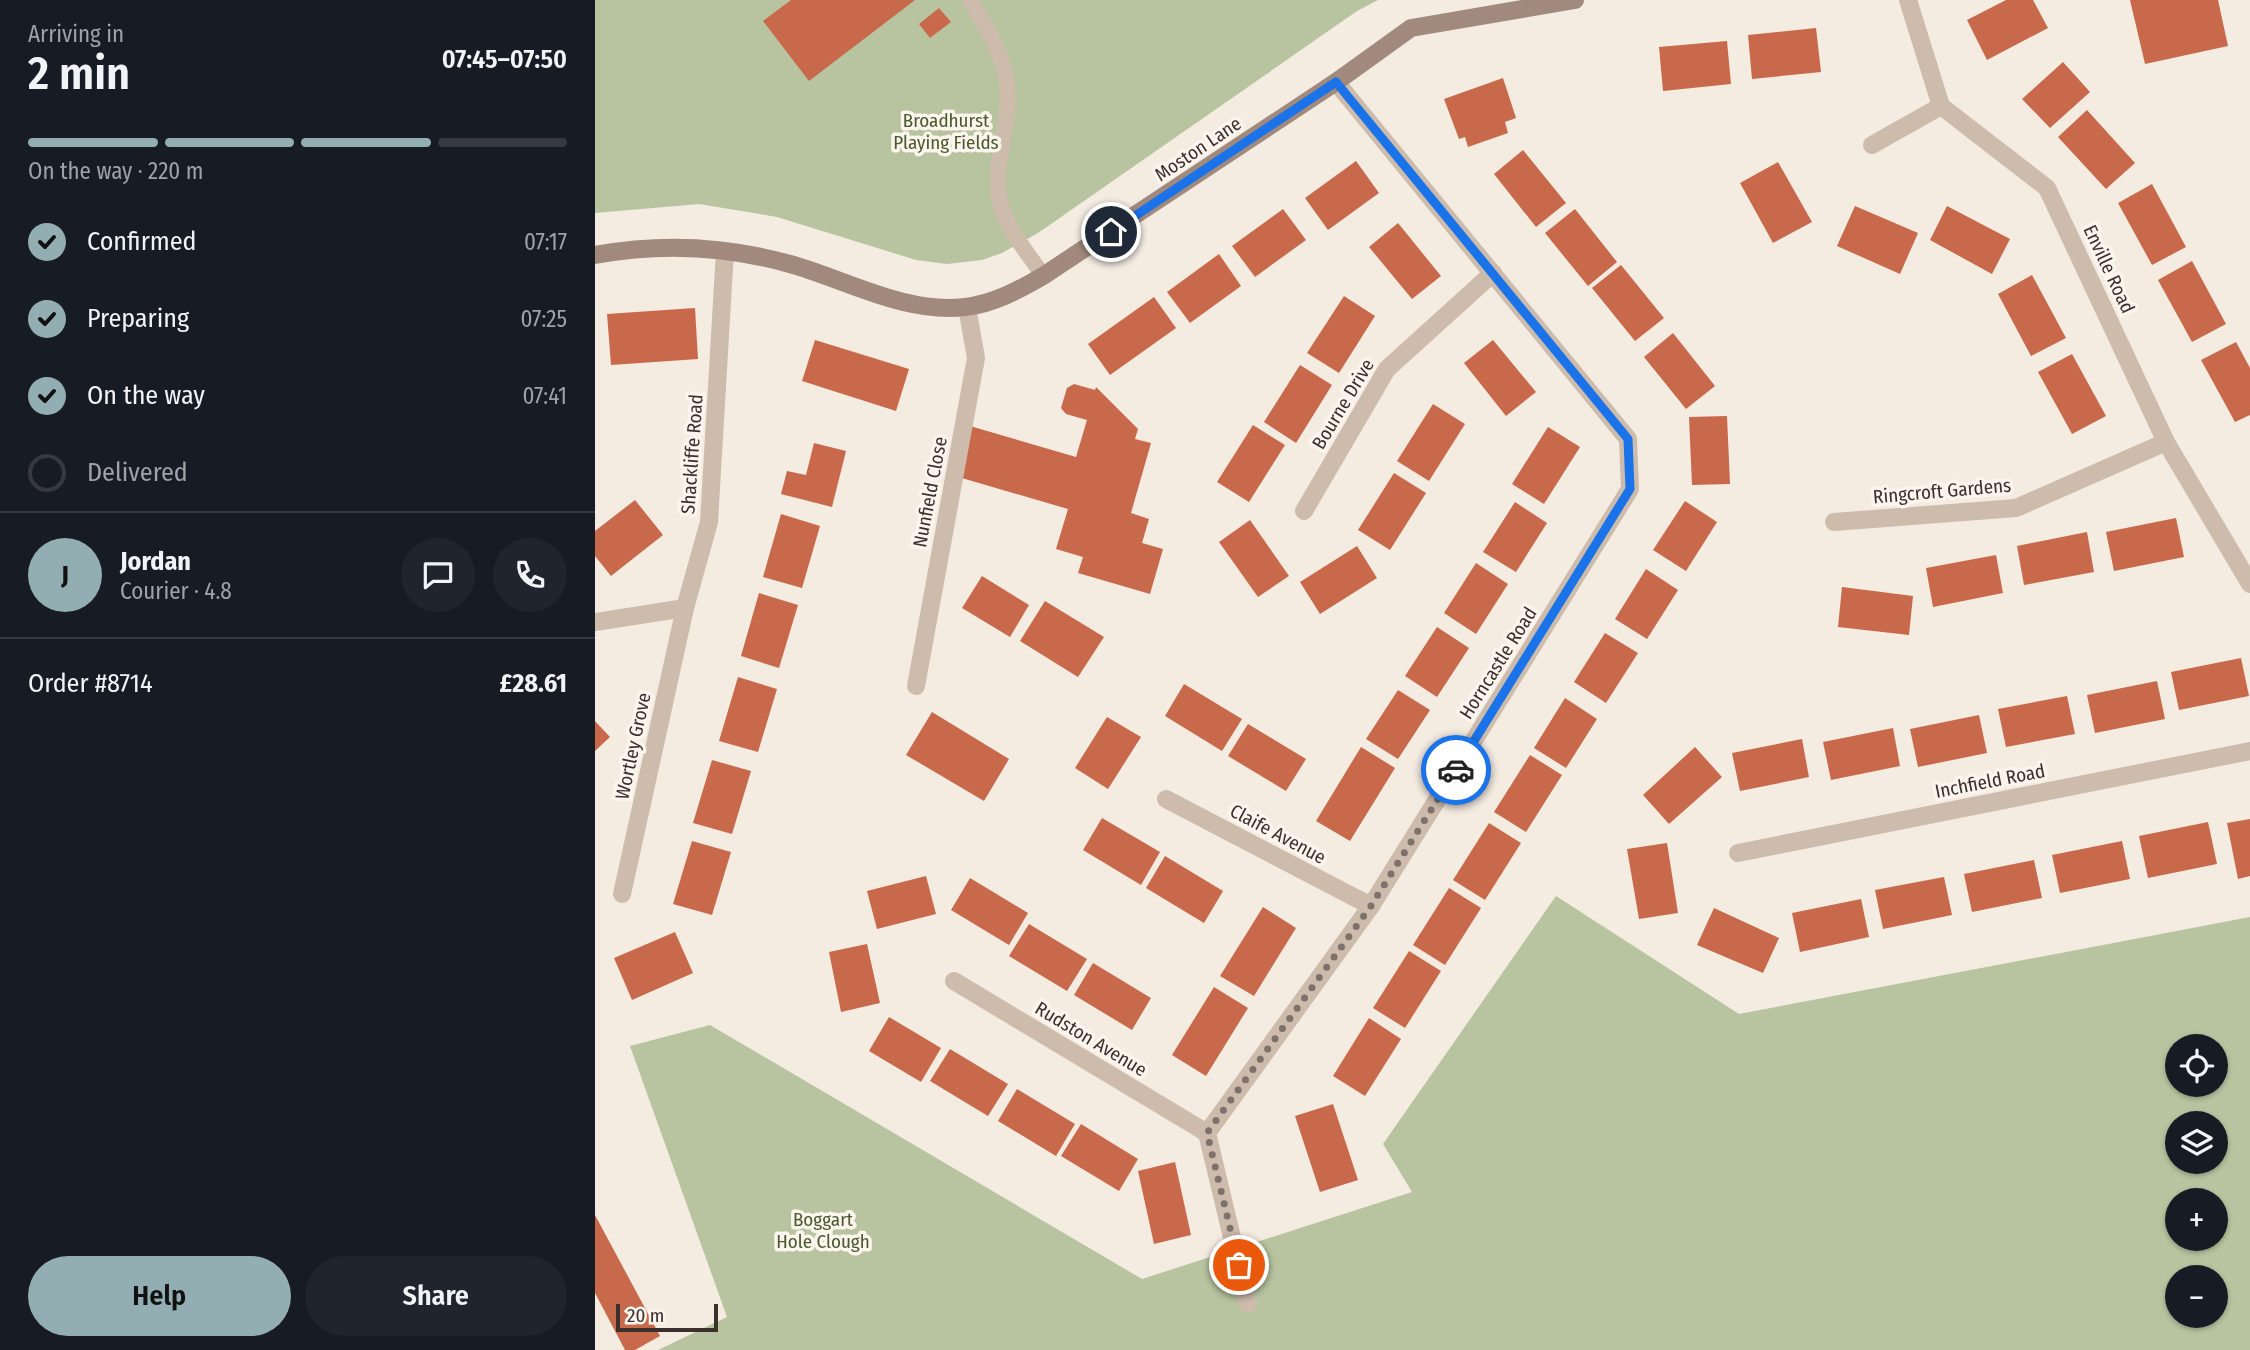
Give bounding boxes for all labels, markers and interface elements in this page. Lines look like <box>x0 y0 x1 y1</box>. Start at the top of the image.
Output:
text: Arriving in <box>28 20 124 48</box>
text: 07:45–07:50 <box>442 44 567 75</box>
text: 2 min <box>28 46 130 101</box>
park label: Broadhurst Playing Fields <box>893 109 999 154</box>
street label: Moston Lane <box>1151 112 1245 186</box>
text: On the way · 220 m <box>28 157 203 185</box>
pin <box>1081 202 1141 262</box>
icon: home <box>1092 213 1130 251</box>
street label: Enville Road <box>2078 221 2140 317</box>
icon: check <box>28 223 66 261</box>
text: Confirmed <box>87 226 197 257</box>
text: 07:17 <box>524 228 567 256</box>
icon: check <box>28 300 66 338</box>
text: Preparing <box>87 303 189 334</box>
text: 07:25 <box>521 305 567 333</box>
street label: Bourne Drive <box>1307 355 1379 453</box>
icon: check <box>28 377 66 415</box>
text: On the way <box>87 380 205 411</box>
text: 07:41 <box>522 382 567 410</box>
street label: Shackliffe Road <box>676 393 708 515</box>
street label: Nunfield Close <box>908 435 952 549</box>
text: Delivered <box>87 457 188 488</box>
street label: Ringcroft Gardens <box>1872 474 2012 508</box>
button: chat <box>401 538 475 612</box>
button: phone <box>493 538 567 612</box>
text: Jordan <box>120 546 191 577</box>
text: J <box>61 560 69 591</box>
text: Courier · 4.8 <box>120 577 232 605</box>
street label: Horncastle Road <box>1454 603 1542 723</box>
text: Order #8714 <box>28 668 153 699</box>
text: £28.61 <box>500 668 567 699</box>
street label: Wortley Grove <box>610 691 656 801</box>
courier <box>1421 735 1491 805</box>
icon: car <box>1437 751 1475 789</box>
street label: Inchfield Road <box>1933 759 2047 803</box>
street label: Claife Avenue <box>1226 799 1330 869</box>
street label: Rudston Avenue <box>1031 997 1151 1081</box>
map controls <box>2165 1034 2228 1328</box>
button: locate <box>2165 1034 2228 1097</box>
button: layers <box>2165 1111 2228 1174</box>
button: + <box>2165 1188 2228 1251</box>
park label: Boggart Hole Clough <box>776 1208 870 1253</box>
pin <box>1209 1235 1269 1295</box>
icon: bag <box>1220 1246 1258 1284</box>
button: Help <box>28 1256 291 1336</box>
button: Share <box>305 1256 567 1336</box>
button: − <box>2165 1265 2228 1328</box>
scale bar <box>616 1301 717 1333</box>
text: 20 m <box>627 1304 664 1327</box>

